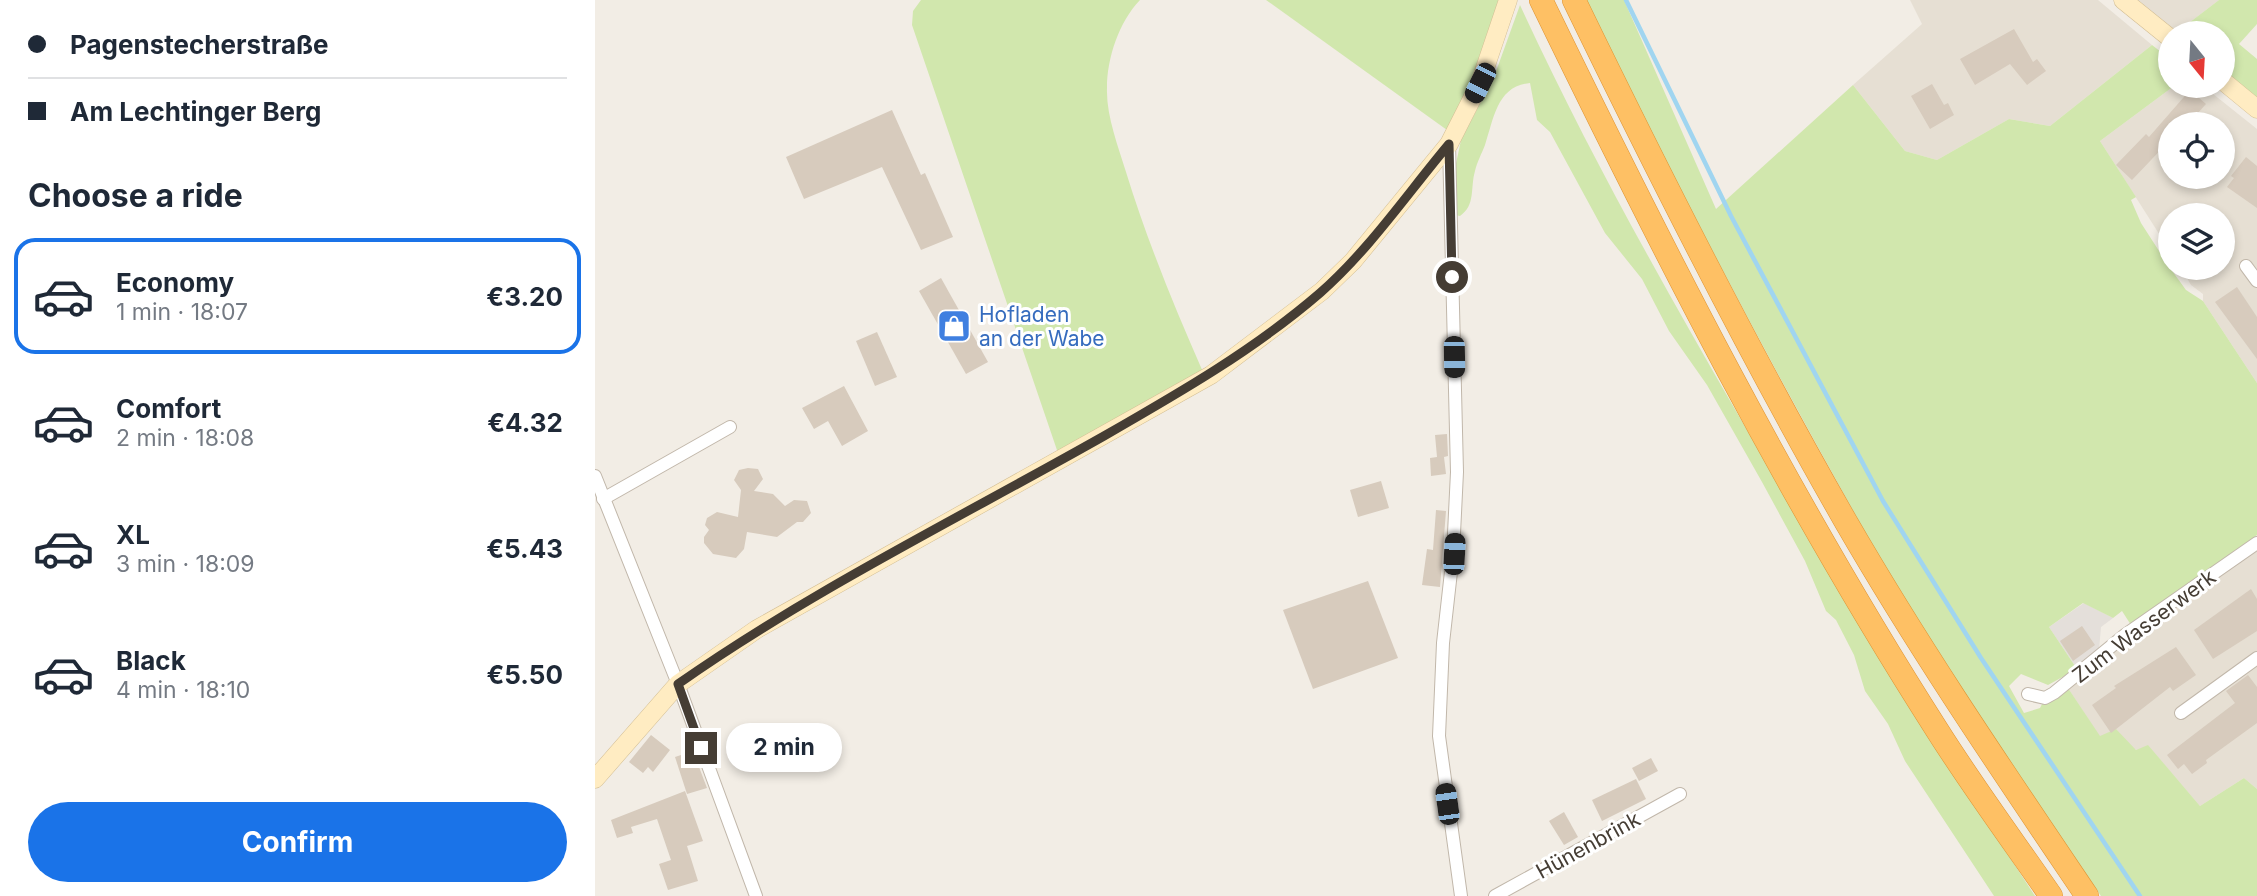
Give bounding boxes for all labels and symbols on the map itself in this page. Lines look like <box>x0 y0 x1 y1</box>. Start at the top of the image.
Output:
north arrow <box>2158 21 2235 98</box>
car <box>1462 60 1499 106</box>
route start <box>1436 261 1468 293</box>
place label: Hofladen an der Wabe <box>979 302 1105 351</box>
shop icon: Hofladen an der Wabe <box>935 307 973 345</box>
car <box>1444 336 1465 378</box>
car <box>1443 532 1466 576</box>
street label: Zum Wasserwerk <box>2068 564 2221 688</box>
callout: 2 min <box>725 724 841 772</box>
route end <box>685 732 717 764</box>
car <box>1434 782 1461 826</box>
street label: Hünenbrink <box>1532 806 1645 884</box>

